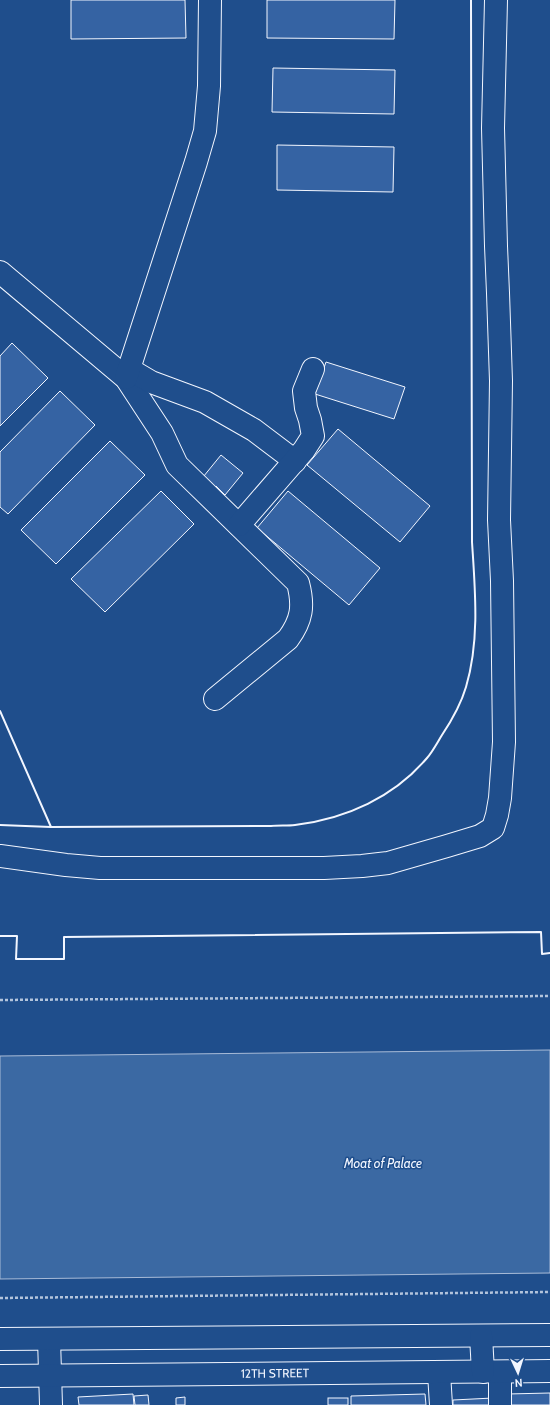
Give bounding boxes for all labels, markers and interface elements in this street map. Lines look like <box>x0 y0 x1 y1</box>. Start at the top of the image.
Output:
water label: Moat of Palace <box>343 1155 422 1171</box>
north arrow <box>498 1353 538 1393</box>
street label: 12TH STREET <box>241 1365 310 1381</box>
text: N <box>514 1376 523 1390</box>

